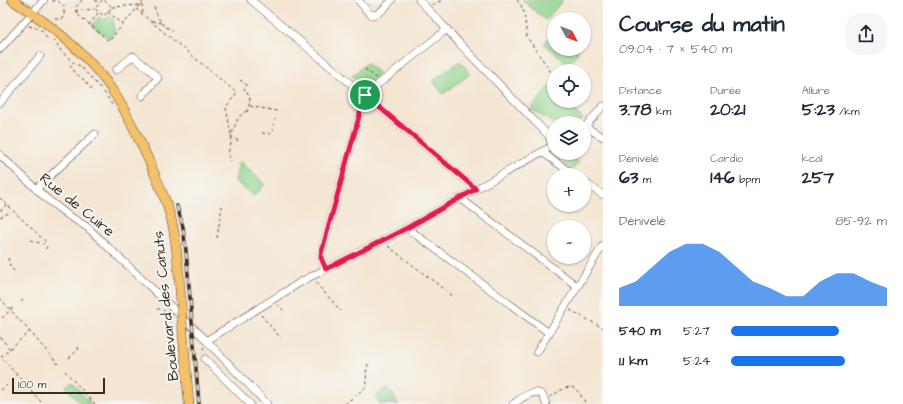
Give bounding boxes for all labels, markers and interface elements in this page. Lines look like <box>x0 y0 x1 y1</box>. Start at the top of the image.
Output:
text: Course du matin <box>619 9 785 40</box>
north arrow <box>547 12 591 56</box>
map controls <box>547 12 591 264</box>
button: share <box>845 13 887 55</box>
text: 09:04 · 7 × 540 m <box>619 40 732 58</box>
button: locate <box>547 64 591 108</box>
pin <box>348 78 382 112</box>
text: Distance <box>619 83 662 98</box>
text: Durée <box>710 83 741 98</box>
text: Allure <box>802 83 830 98</box>
icon: arrive <box>354 84 376 106</box>
text: 3.78 <box>619 98 652 122</box>
text: 20:21 <box>710 98 746 122</box>
text: 5:23 <box>802 98 835 122</box>
text: km <box>652 104 671 119</box>
text: /km <box>835 104 860 119</box>
button: layers <box>547 116 591 160</box>
text: Dénivelé <box>619 151 659 166</box>
text: Cardio <box>710 151 743 166</box>
text: kcal <box>802 151 823 166</box>
text: 63 <box>619 166 638 190</box>
text: 146 <box>710 166 735 190</box>
text: 257 <box>802 166 834 190</box>
street label: Rue de Cuire <box>35 168 119 242</box>
button: + <box>547 168 591 212</box>
text: m <box>638 172 651 187</box>
text: bpm <box>735 172 760 187</box>
text: Dénivelé <box>619 212 666 230</box>
text: 85–92 m <box>835 212 887 230</box>
button: − <box>547 220 591 264</box>
street label: Boulevard des Canuts <box>148 229 184 382</box>
text: 540 m <box>619 322 661 340</box>
text: 5:27 <box>683 322 710 340</box>
text: 1.1 km <box>619 352 647 370</box>
text: 5:24 <box>683 352 711 370</box>
scale bar <box>12 376 105 395</box>
text: 100 m <box>18 377 46 392</box>

